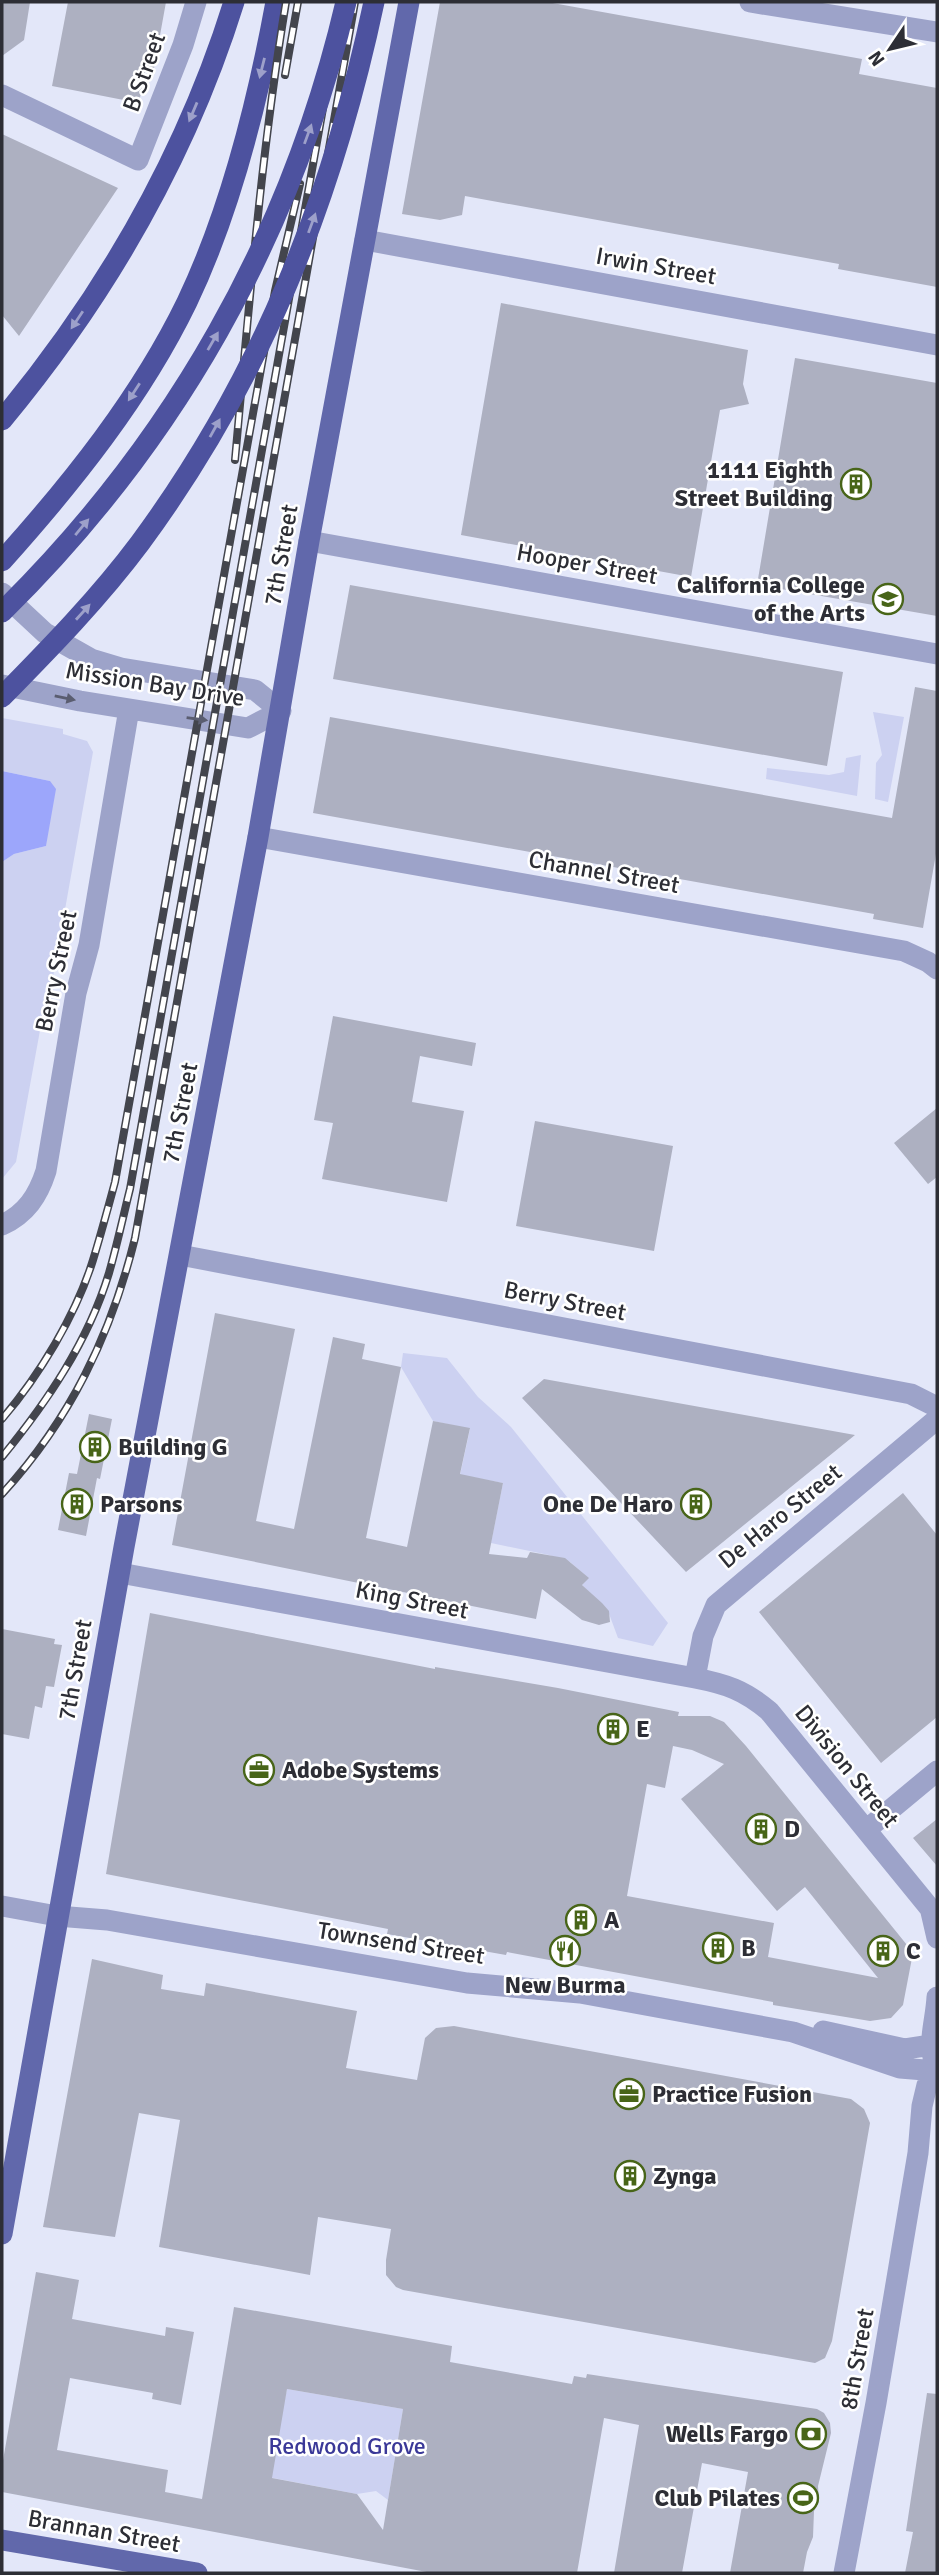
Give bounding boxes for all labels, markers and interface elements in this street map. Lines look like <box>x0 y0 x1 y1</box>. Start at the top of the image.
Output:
north arrow <box>855 14 925 84</box>
street label: B Street <box>116 28 172 116</box>
text: N <box>863 46 891 70</box>
one-way arrow <box>256 57 267 79</box>
one-way arrow <box>187 101 198 122</box>
one-way arrow <box>302 124 313 145</box>
one-way arrow <box>307 212 318 233</box>
street label: Irwin Street <box>594 241 718 291</box>
one-way arrow <box>71 311 84 330</box>
one-way arrow <box>207 331 219 350</box>
one-way arrow <box>128 382 141 402</box>
one-way arrow <box>209 418 221 438</box>
place label: 1111 Eighth Street Building <box>675 455 833 513</box>
building icon: 1111 Eighth Street Building <box>839 467 873 501</box>
street label: 7th Street <box>257 502 305 608</box>
one-way arrow <box>74 518 89 535</box>
street label: Hooper Street <box>514 537 660 591</box>
place label: California College of the Arts <box>677 570 865 628</box>
school or university icon: California College of the Arts <box>871 582 905 616</box>
one-way arrow <box>75 603 91 621</box>
street label: Mission Bay Drive <box>63 655 247 713</box>
one-way arrow <box>54 693 76 704</box>
one-way arrow <box>186 713 208 724</box>
street label: Channel Street <box>526 844 682 900</box>
street label: Berry Street <box>28 907 84 1035</box>
street label: 7th Street <box>156 1060 204 1166</box>
street label: Berry Street <box>501 1274 629 1328</box>
building icon: Building G <box>78 1430 112 1464</box>
place label: Building G <box>118 1432 227 1462</box>
street label: De Haro Street <box>712 1457 848 1575</box>
building icon: Parsons <box>60 1487 94 1521</box>
building icon: One De Haro <box>679 1487 713 1521</box>
place label: Parsons <box>100 1489 183 1519</box>
place label: One De Haro <box>543 1489 673 1519</box>
street label: King Street <box>353 1574 471 1626</box>
street label: 7th Street <box>51 1617 99 1723</box>
street label: Division Street <box>789 1699 905 1833</box>
building icon: E <box>596 1712 630 1746</box>
place label: E <box>636 1714 650 1744</box>
office icon: Adobe Systems <box>242 1753 276 1787</box>
place label: Adobe Systems <box>282 1755 439 1785</box>
building icon: D <box>744 1812 778 1846</box>
place label: D <box>784 1815 800 1843</box>
building icon: A <box>564 1903 598 1937</box>
place label: A <box>604 1905 620 1935</box>
street label: Townsend Street <box>315 1915 487 1971</box>
building icon: B <box>701 1931 735 1965</box>
place label: B <box>741 1933 756 1963</box>
restaurant icon: New Burma <box>548 1934 582 1968</box>
building icon: C <box>866 1934 900 1968</box>
place label: C <box>906 1936 921 1966</box>
place label: New Burma <box>504 1970 626 2000</box>
office icon: Practice Fusion <box>612 2077 646 2111</box>
place label: Practice Fusion <box>652 2079 812 2109</box>
building icon: Zynga <box>613 2159 647 2193</box>
place label: Zynga <box>653 2161 717 2191</box>
street label: 8th Street <box>833 2306 881 2412</box>
bank icon: Wells Fargo <box>794 2417 828 2451</box>
place label: Wells Fargo <box>666 2419 788 2449</box>
park label: Redwood Grove <box>268 2431 426 2461</box>
sports icon: Club Pilates <box>786 2481 820 2515</box>
place label: Club Pilates <box>655 2483 780 2513</box>
street label: Brannan Street <box>25 2503 183 2559</box>

